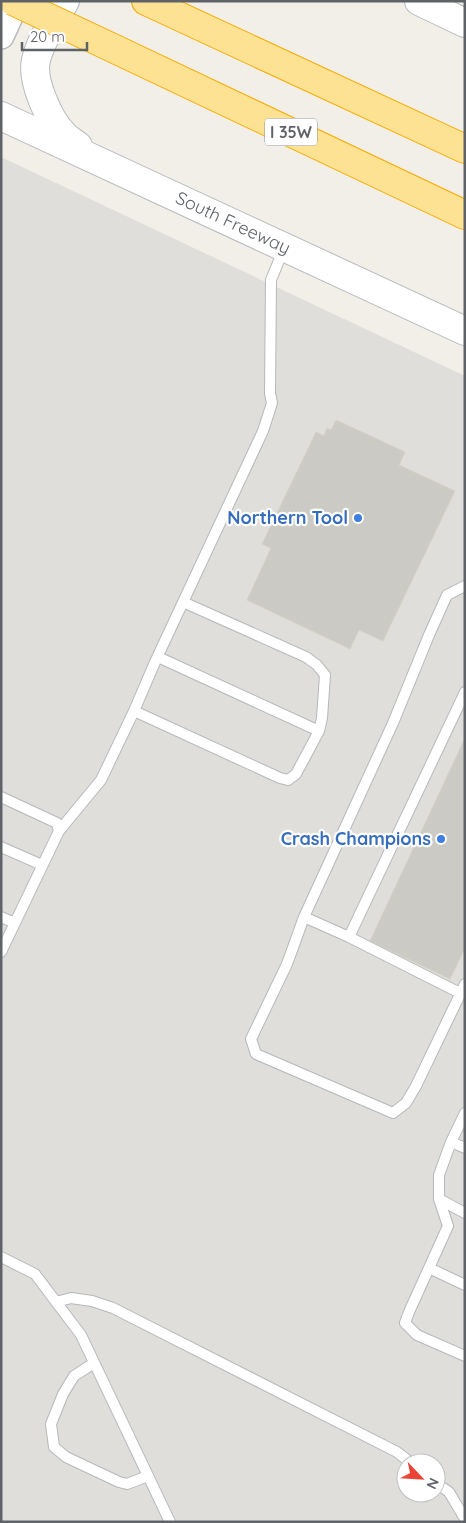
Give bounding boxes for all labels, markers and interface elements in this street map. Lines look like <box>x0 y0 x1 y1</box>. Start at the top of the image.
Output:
scale bar <box>22 20 88 52</box>
text: 20 m <box>30 27 65 46</box>
road number: I 35W <box>265 118 317 146</box>
street label: South Freeway <box>172 186 294 259</box>
place label: Northern Tool <box>227 506 348 529</box>
marker: Northern Tool <box>352 512 364 524</box>
place label: Crash Champions <box>281 827 431 850</box>
marker: Crash Champions <box>435 833 447 845</box>
north arrow <box>396 1453 446 1503</box>
text: N <box>422 1475 443 1492</box>

